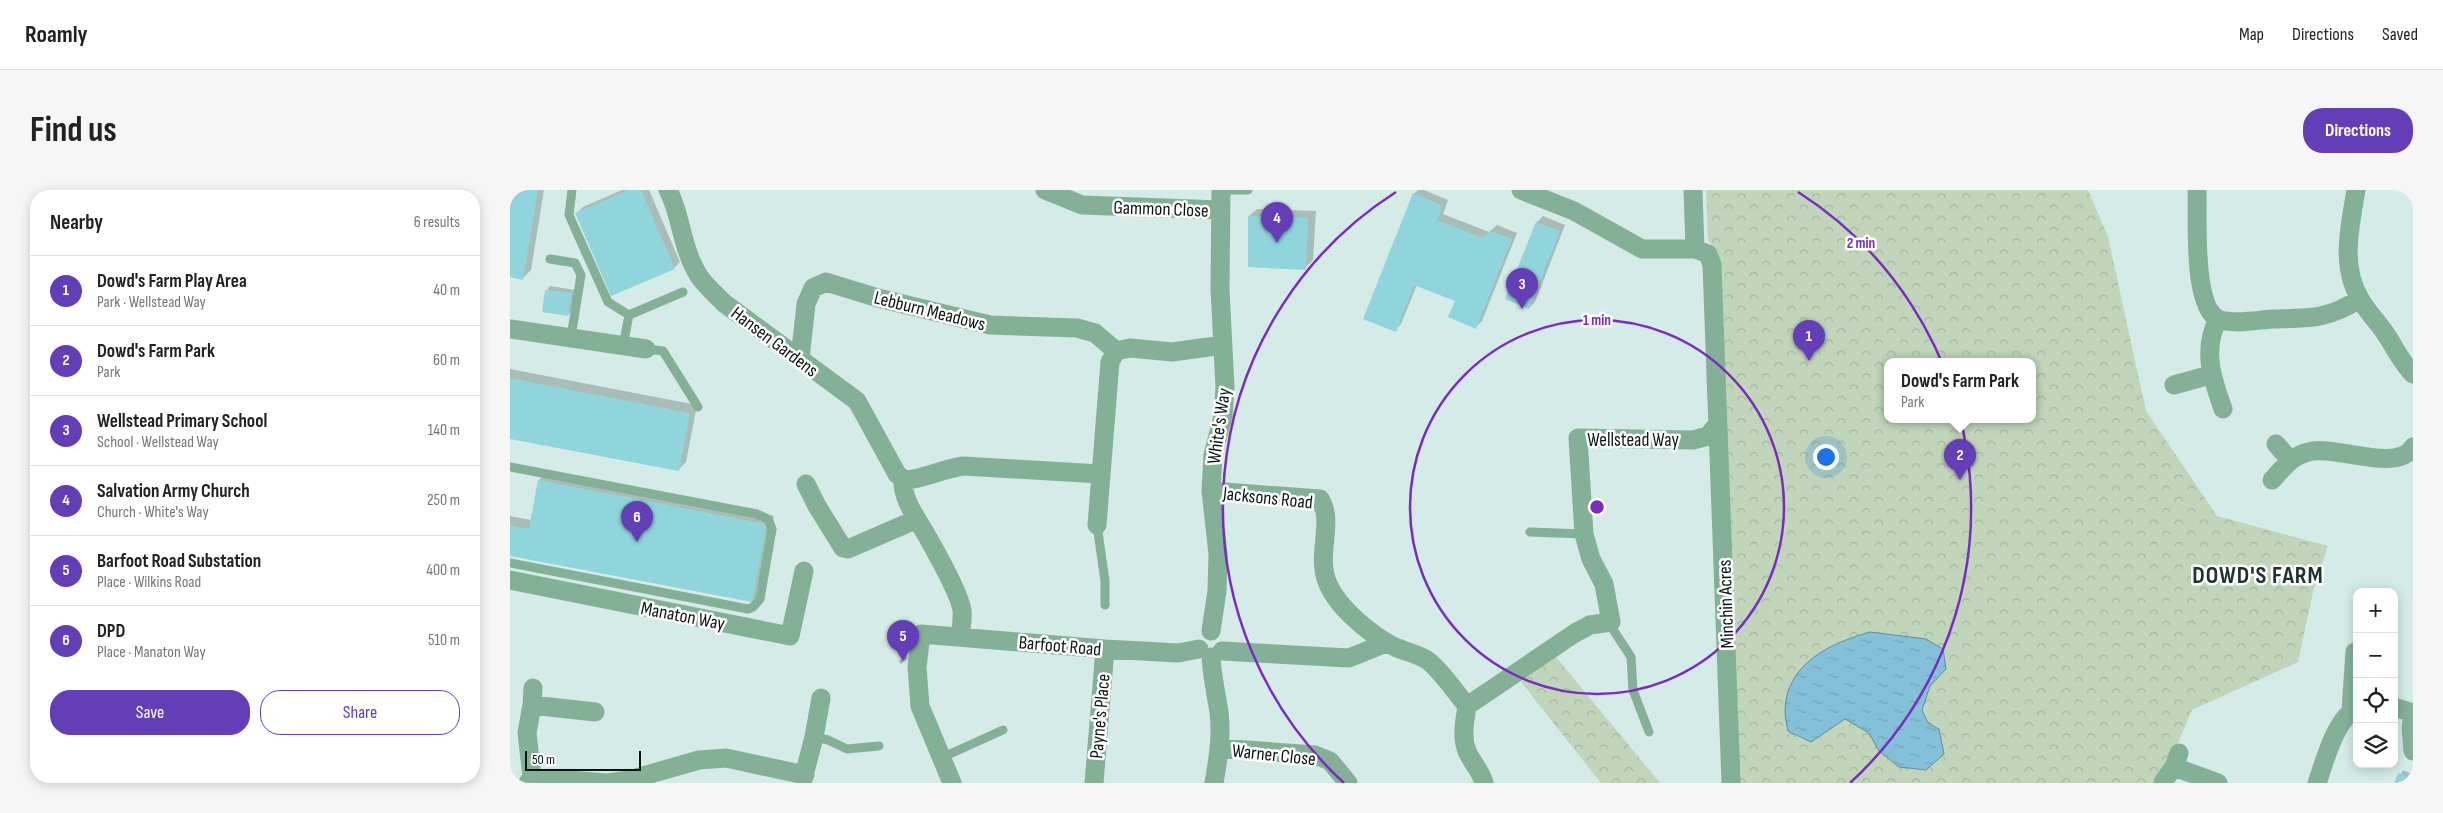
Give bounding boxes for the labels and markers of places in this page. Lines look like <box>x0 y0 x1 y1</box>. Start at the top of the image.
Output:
pin: 4 <box>1261 202 1293 243</box>
pin: 3 <box>1506 268 1538 309</box>
pin: 1 <box>1793 320 1825 361</box>
pin: 2 <box>1944 439 1976 480</box>
centre of rings <box>1588 498 1606 516</box>
pin: 6 <box>621 501 653 542</box>
pin: 5 <box>887 620 919 661</box>

